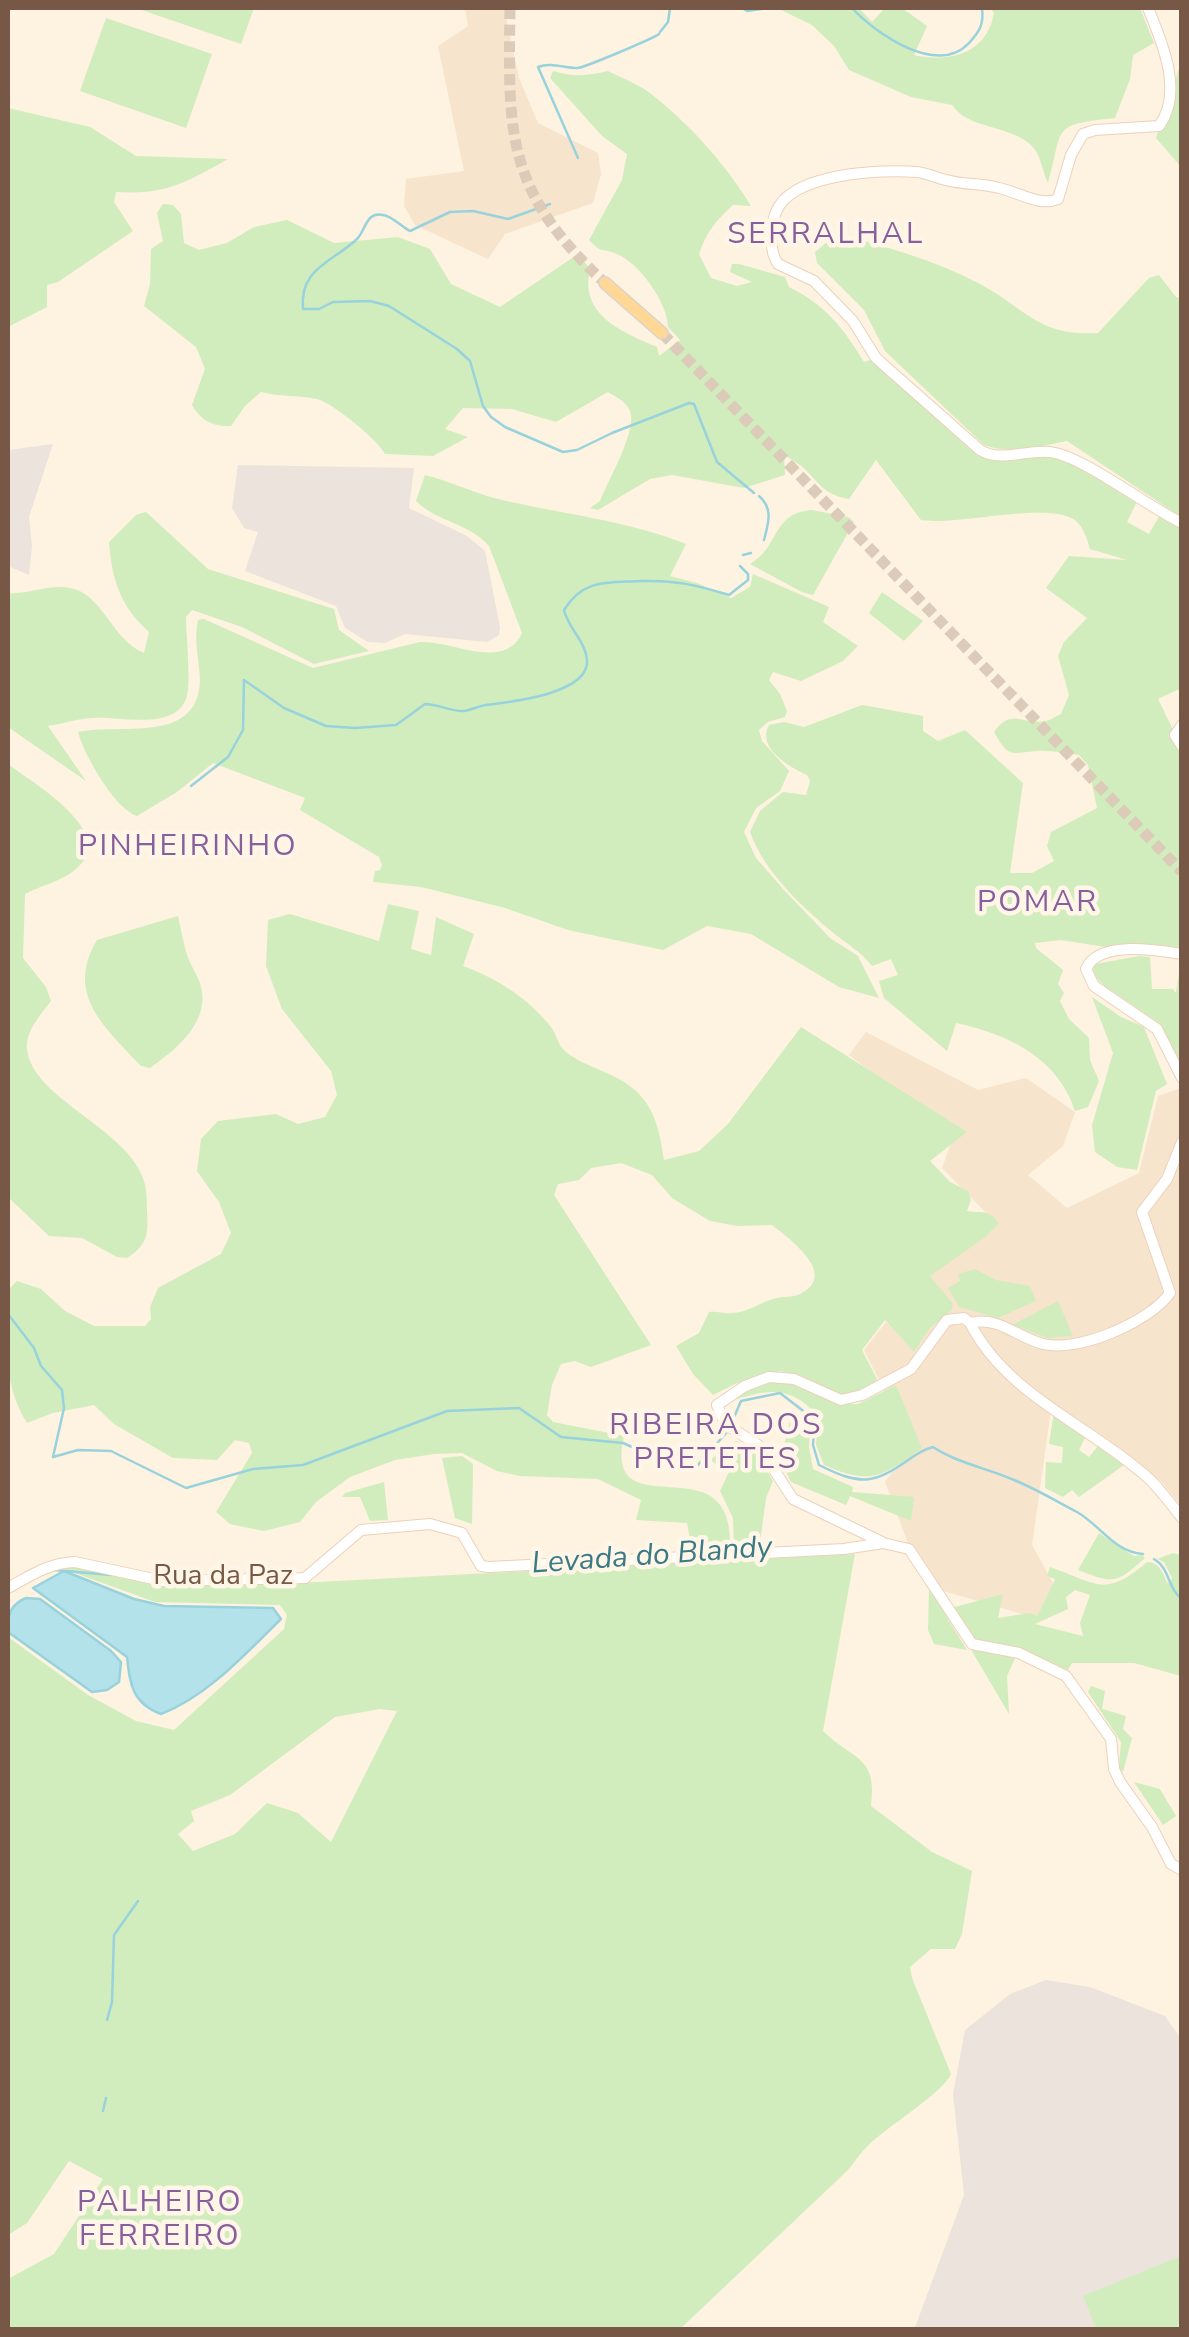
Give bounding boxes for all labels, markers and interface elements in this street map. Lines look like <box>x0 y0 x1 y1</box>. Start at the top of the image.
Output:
district label: SERRALHAL <box>727 218 925 254</box>
district label: PINHEIRINHO <box>78 830 298 866</box>
district label: POMAR <box>977 886 1099 922</box>
district label: RIBEIRA DOS PRETETES <box>609 1409 823 1480</box>
water label: Levada do Blandy <box>531 1531 773 1583</box>
street label: Rua da Paz <box>153 1560 293 1594</box>
district label: PALHEIRO FERREIRO <box>77 2186 243 2256</box>

